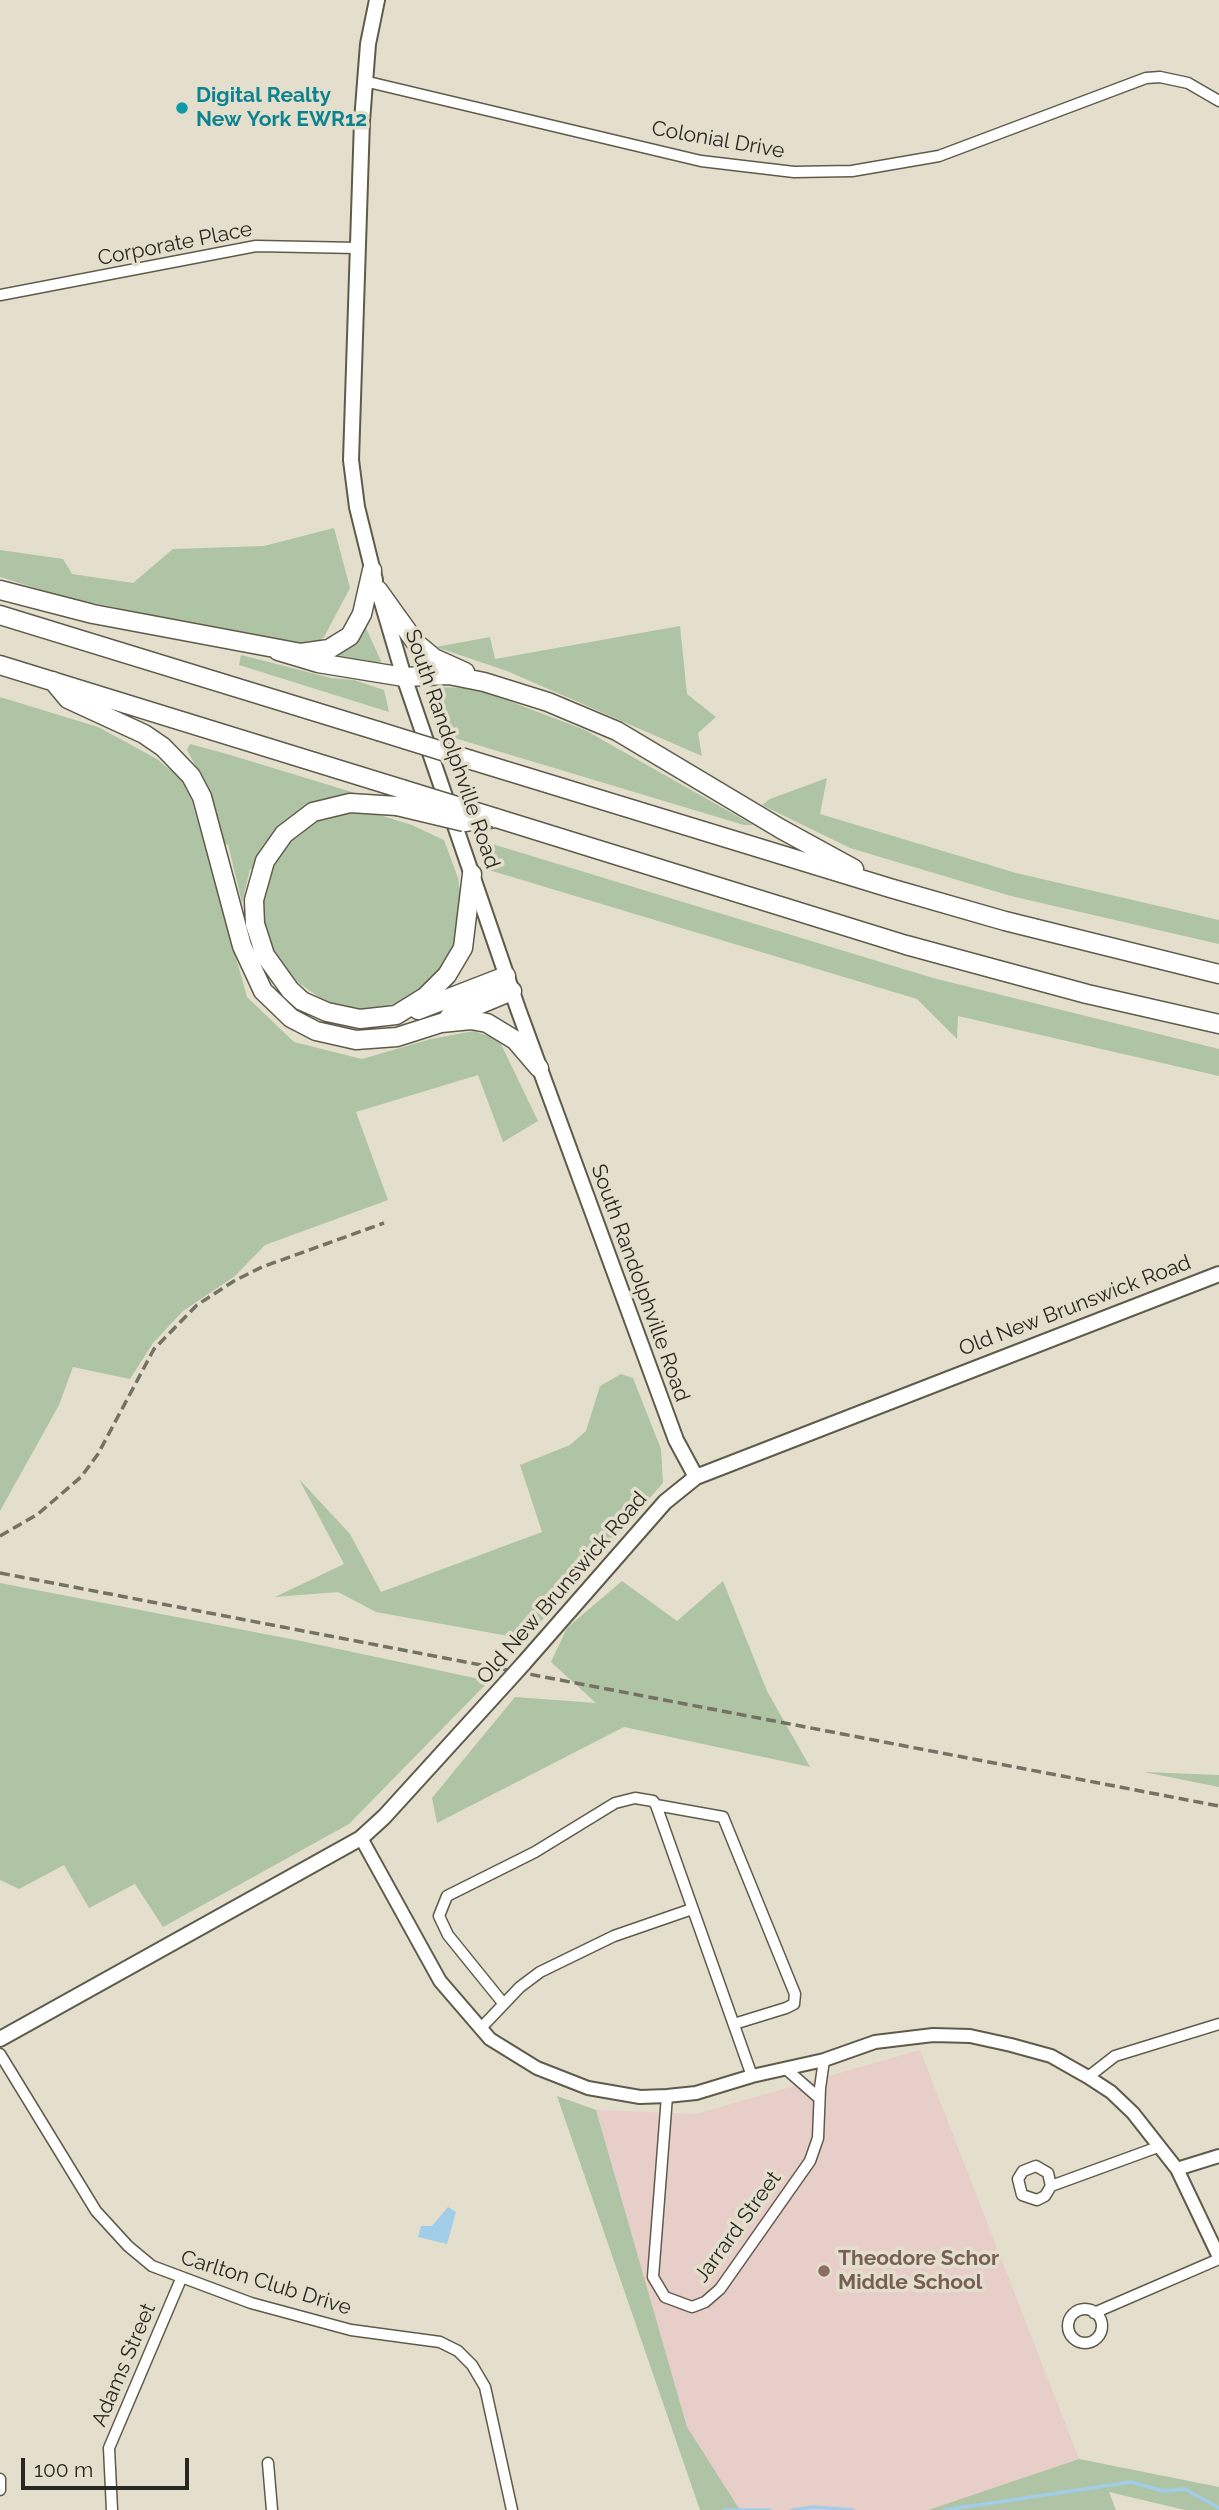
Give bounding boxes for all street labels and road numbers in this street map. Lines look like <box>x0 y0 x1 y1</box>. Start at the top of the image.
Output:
street label: Colonial Drive <box>650 116 786 164</box>
street label: Corporate Place <box>96 217 254 271</box>
street label: South Randolphville Road <box>399 626 505 872</box>
street label: South Randolphville Road <box>585 1161 695 1405</box>
street label: Old New Brunswick Road <box>955 1250 1195 1362</box>
street label: Old New Brunswick Road <box>472 1487 652 1689</box>
street label: Jarrard Street <box>689 2167 787 2287</box>
street label: Carlton Club Drive <box>178 2245 354 2321</box>
street label: Adams Street <box>87 2300 161 2430</box>

